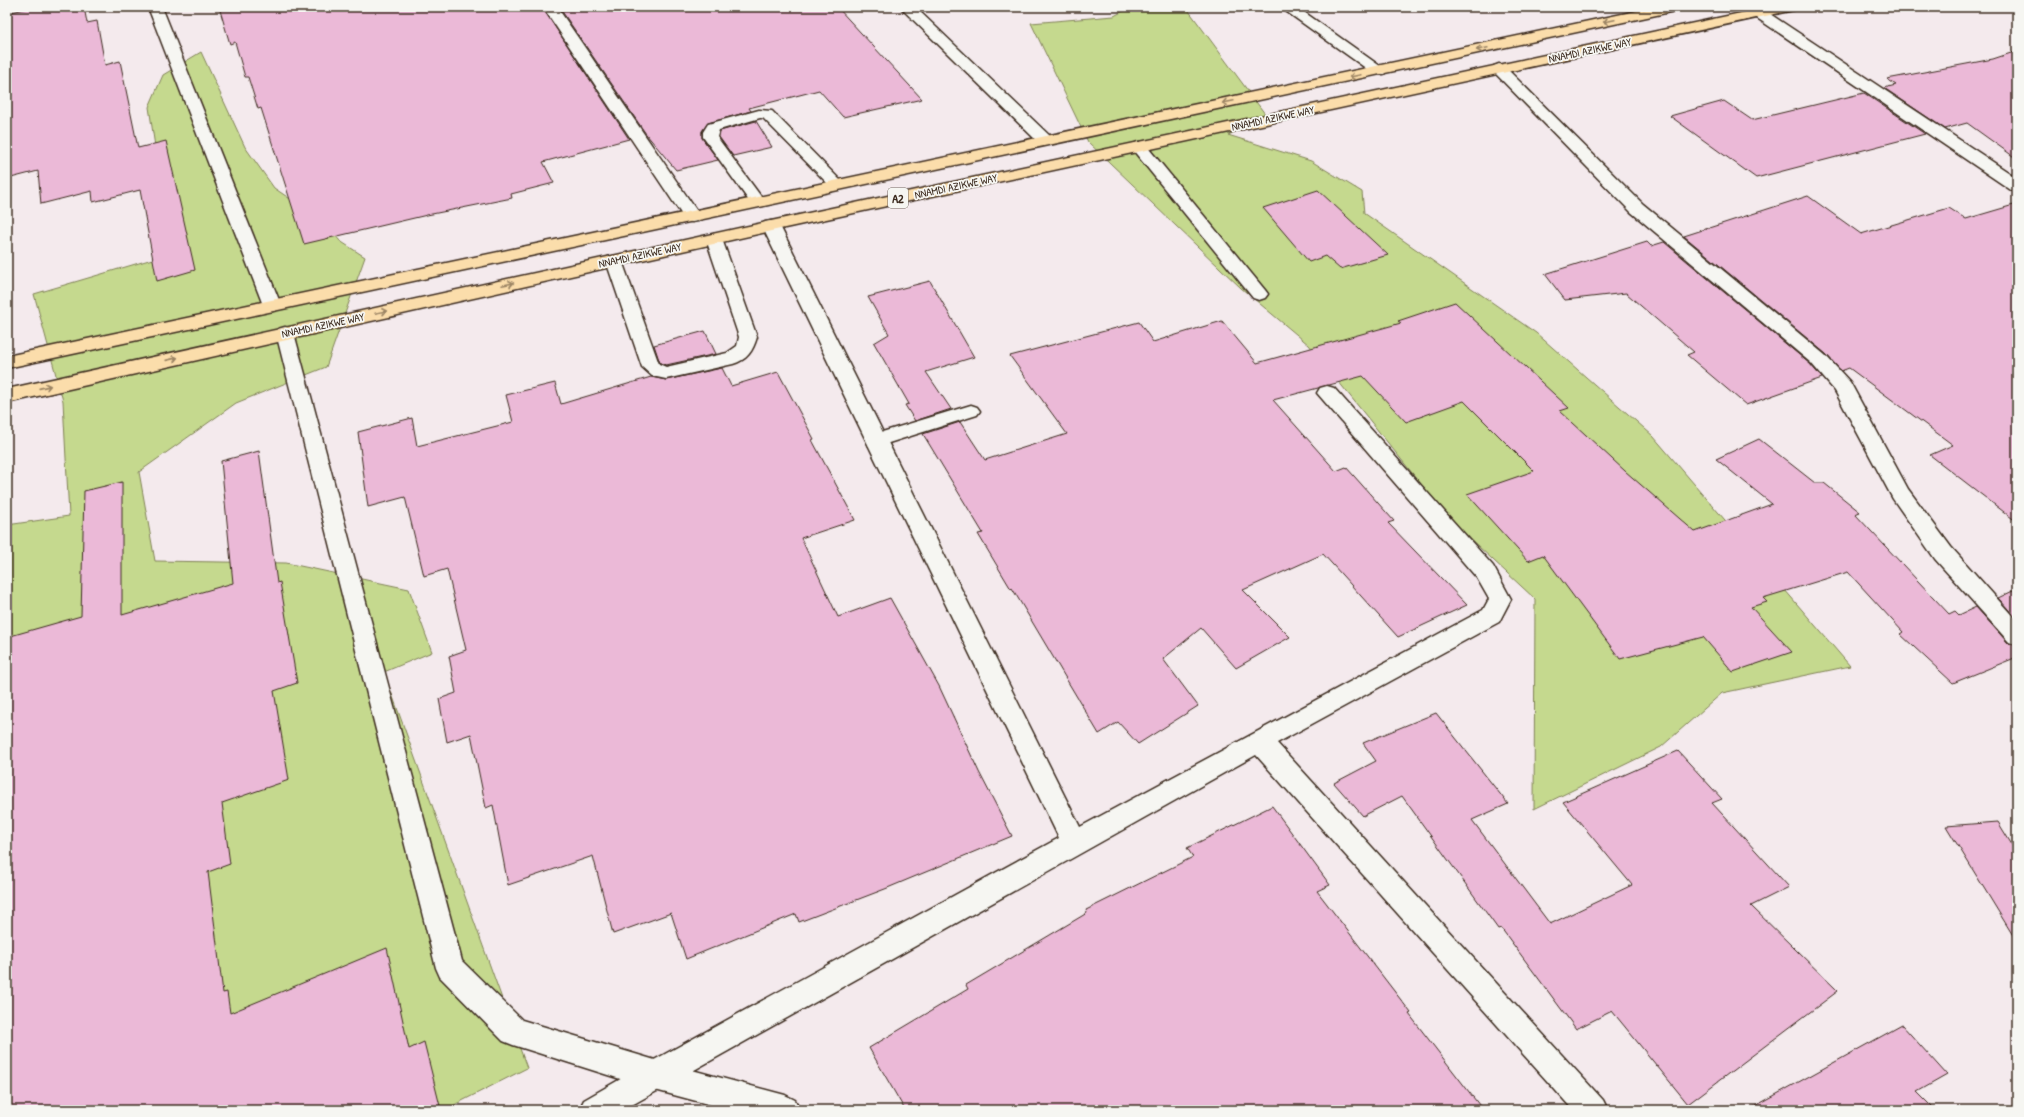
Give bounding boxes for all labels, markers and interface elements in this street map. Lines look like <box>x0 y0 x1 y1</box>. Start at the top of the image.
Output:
one-way arrow <box>1603 18 1616 26</box>
street label: NNAMDI AZIKWE WAY <box>1547 34 1633 66</box>
one-way arrow <box>1476 45 1489 53</box>
one-way arrow <box>1349 72 1362 80</box>
one-way arrow <box>1222 99 1235 107</box>
street label: NNAMDI AZIKWE WAY <box>1230 102 1316 134</box>
street label: NNAMDI AZIKWE WAY <box>913 170 999 202</box>
road number: A2 <box>888 188 908 208</box>
street label: NNAMDI AZIKWE WAY <box>597 239 683 271</box>
one-way arrow <box>501 280 514 288</box>
one-way arrow <box>374 308 387 316</box>
street label: NNAMDI AZIKWE WAY <box>280 309 366 341</box>
one-way arrow <box>165 354 178 362</box>
one-way arrow <box>38 383 51 391</box>

